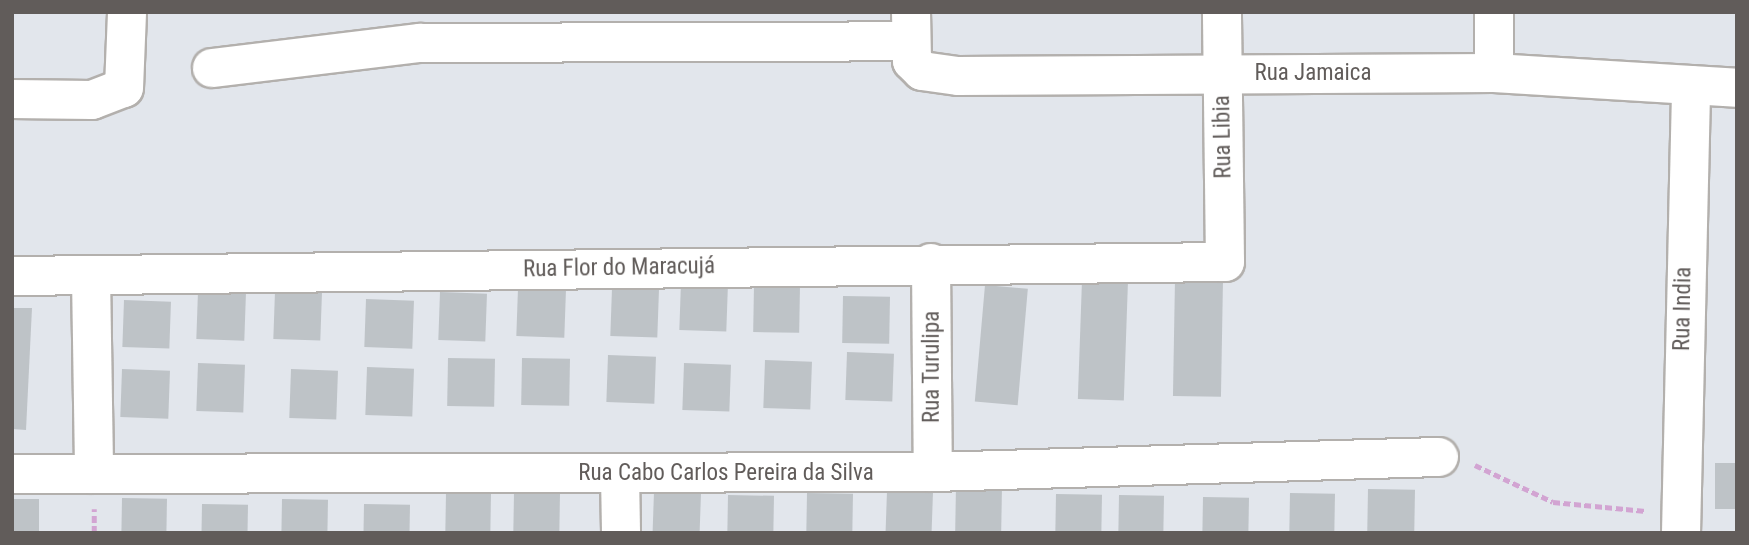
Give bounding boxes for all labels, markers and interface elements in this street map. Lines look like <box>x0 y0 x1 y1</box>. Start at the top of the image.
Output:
street label: Rua Jamaica <box>1254 59 1372 87</box>
street label: Rua Libia <box>1208 95 1238 179</box>
street label: Rua Flor do Maracujá <box>523 253 715 283</box>
street label: Rua India <box>1668 267 1698 351</box>
street label: Rua Turulipa <box>918 311 946 423</box>
street label: Rua Cabo Carlos Pereira da Silva <box>578 459 874 487</box>

